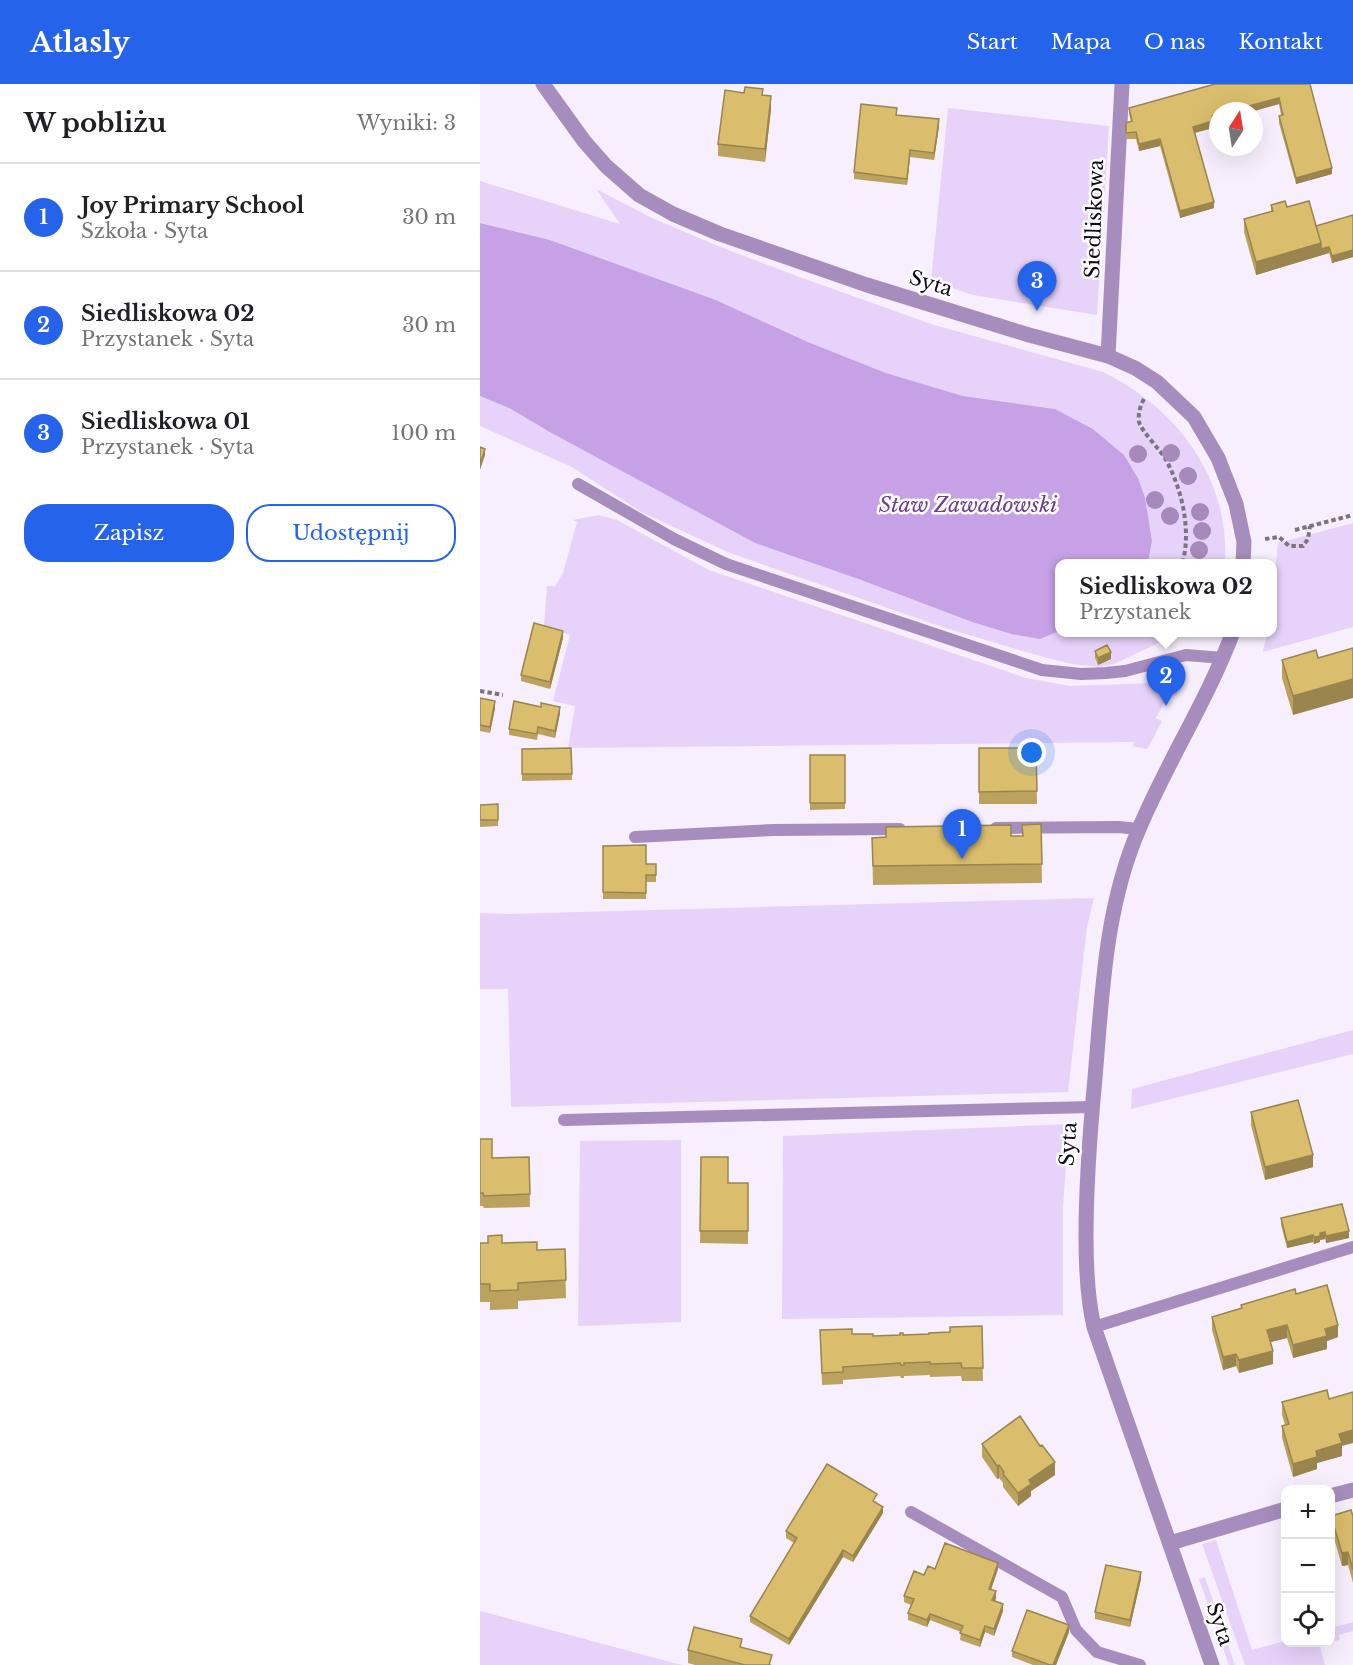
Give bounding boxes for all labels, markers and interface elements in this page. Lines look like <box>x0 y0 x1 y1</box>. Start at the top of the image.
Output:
text: Atlasly <box>30 25 130 60</box>
text: Start <box>967 29 1018 55</box>
text: Mapa <box>1051 29 1111 55</box>
text: O nas <box>1144 29 1206 55</box>
text: Kontakt <box>1239 29 1323 55</box>
north arrow <box>1209 102 1263 156</box>
text: W pobliżu <box>24 107 166 139</box>
text: Wyniki: 3 <box>357 111 456 135</box>
street label: Siedliskowa <box>1080 158 1108 279</box>
text: Joy Primary School <box>81 192 304 219</box>
text: 1 <box>39 205 48 229</box>
text: 30 m <box>402 205 456 229</box>
text: Szkoła · Syta <box>81 219 208 243</box>
pin: 3 <box>1018 262 1056 311</box>
street label: Syta <box>906 265 956 301</box>
text: Siedliskowa 02 <box>81 300 255 327</box>
text: 2 <box>37 313 50 337</box>
text: 30 m <box>402 313 456 337</box>
text: Przystanek · Syta <box>81 327 254 351</box>
text: Siedliskowa 01 <box>81 408 250 435</box>
text: 3 <box>37 421 50 445</box>
text: 100 m <box>391 421 456 445</box>
text: Przystanek · Syta <box>81 435 254 459</box>
water label: Staw Zawadowski <box>879 492 1058 518</box>
button: Zapisz <box>24 504 234 562</box>
button: Udostępnij <box>246 504 456 562</box>
popup <box>1055 559 1277 637</box>
text: Siedliskowa 02 <box>1079 573 1253 600</box>
text: Przystanek <box>1079 600 1191 624</box>
pin: 2 <box>1146 656 1186 706</box>
your location <box>1017 738 1046 767</box>
pin: 1 <box>942 810 982 859</box>
street label: Syta <box>1054 1120 1082 1167</box>
map controls <box>1281 1485 1335 1647</box>
button: + <box>1281 1485 1335 1539</box>
button: − <box>1281 1539 1335 1593</box>
button: locate <box>1281 1593 1335 1647</box>
street label: Syta <box>1201 1599 1239 1650</box>

